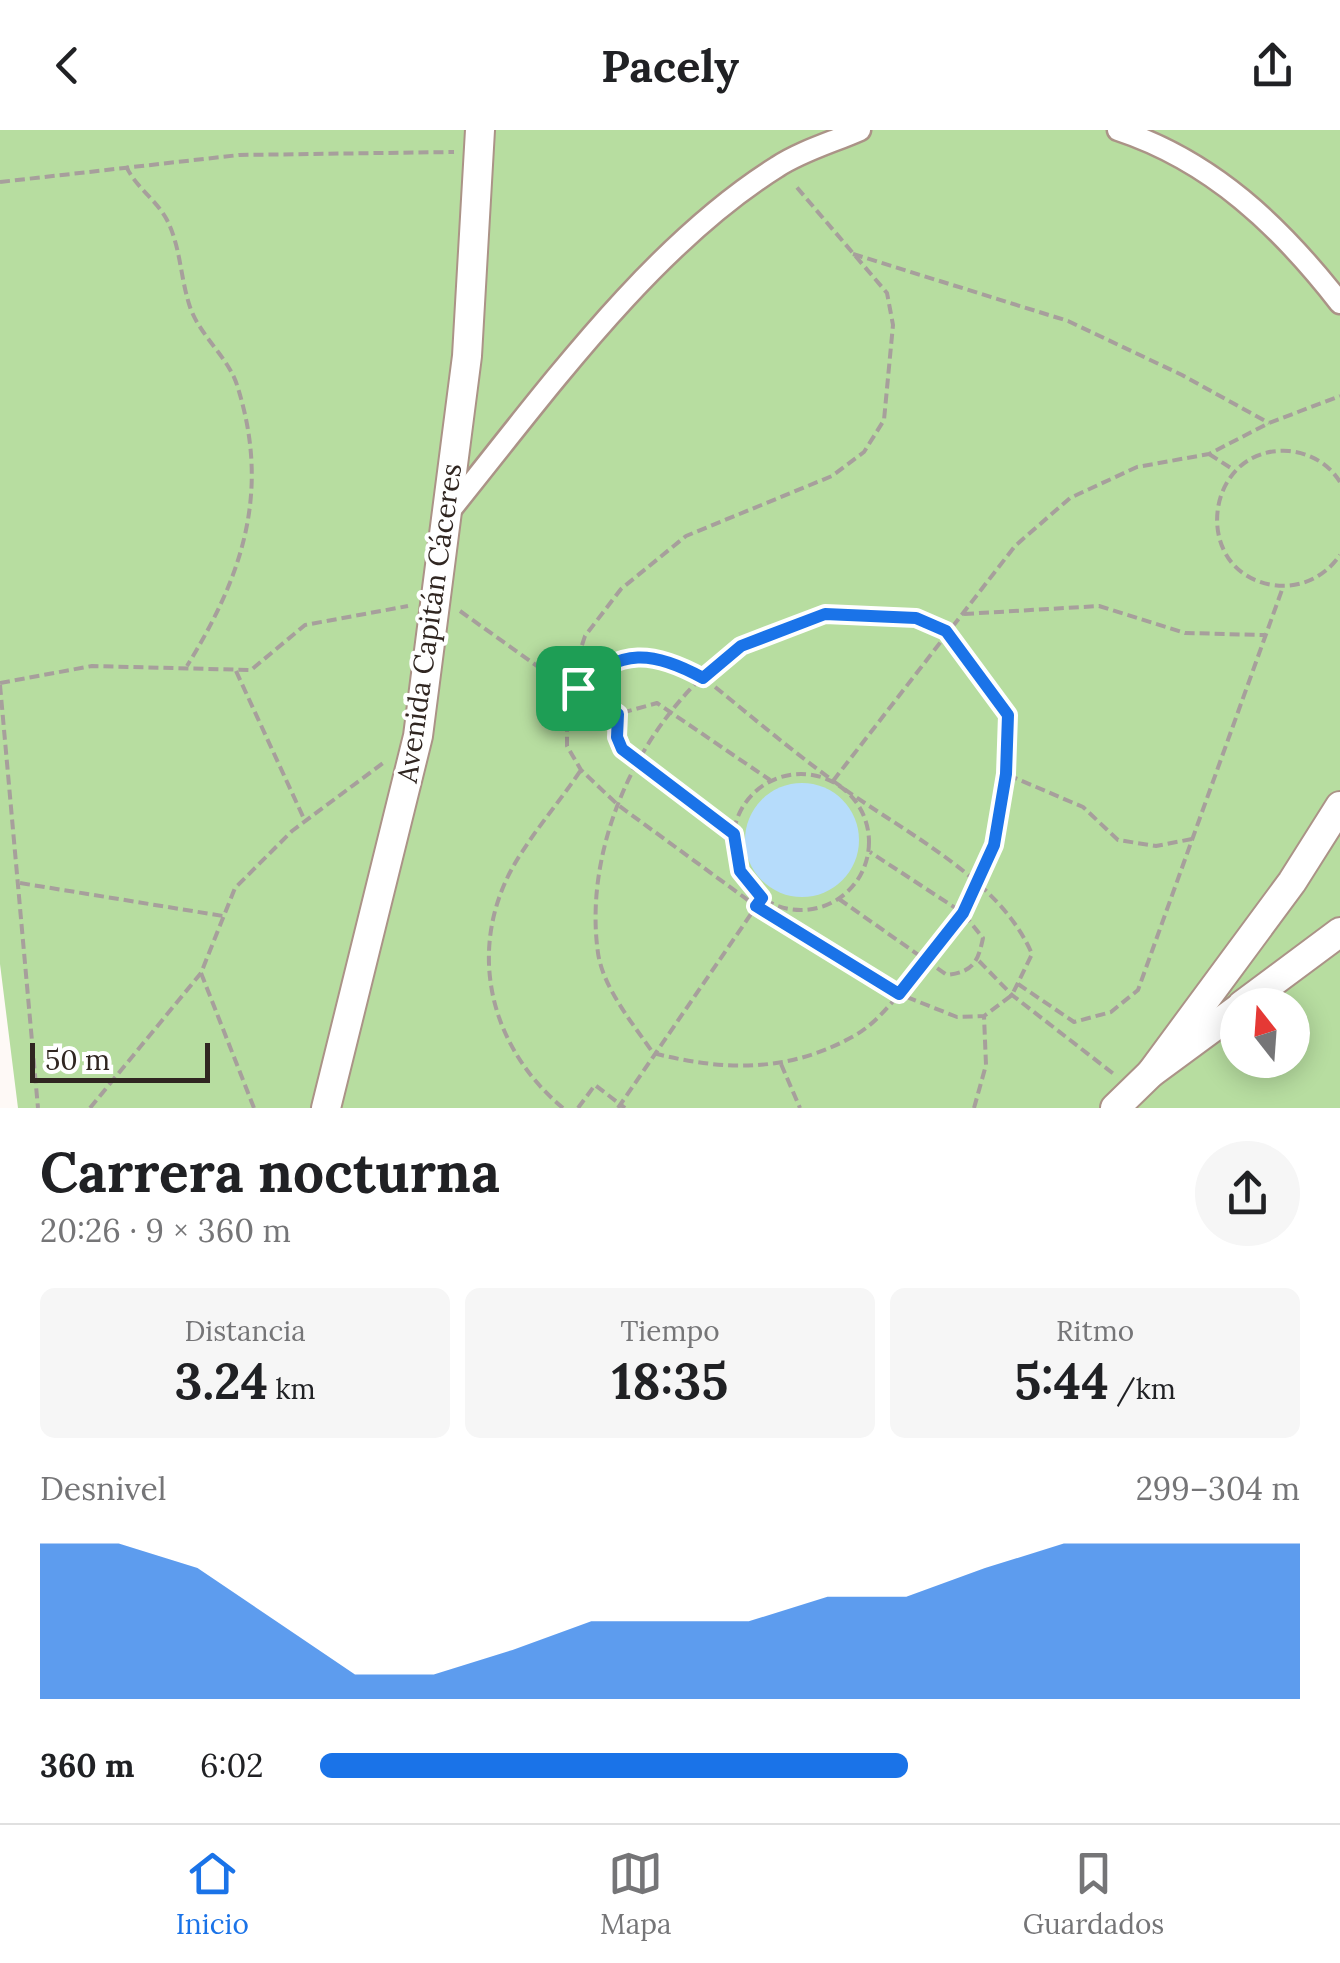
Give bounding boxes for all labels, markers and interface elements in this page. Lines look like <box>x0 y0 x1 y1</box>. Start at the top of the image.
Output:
text: Pacely <box>601 37 739 94</box>
icon: back <box>40 38 95 93</box>
icon: share <box>1245 38 1300 93</box>
street label: Avenida Capitán Cáceres <box>389 461 469 786</box>
pin <box>536 646 621 731</box>
icon: arrive <box>551 661 606 716</box>
north arrow <box>1220 988 1310 1078</box>
map controls <box>1220 988 1310 1078</box>
scale bar <box>30 1038 210 1083</box>
text: 50 m <box>45 1042 110 1078</box>
text: Carrera nocturna <box>40 1137 500 1207</box>
button: share <box>1195 1141 1300 1246</box>
text: 20:26 · 9 × 360 m <box>40 1210 291 1251</box>
text: Distancia <box>184 1313 306 1349</box>
text: Tiempo <box>620 1313 720 1349</box>
text: Ritmo <box>1056 1313 1134 1349</box>
text: 3.24 <box>174 1349 268 1413</box>
text: 18:35 <box>612 1349 728 1413</box>
text: 5:44 <box>1014 1349 1109 1413</box>
text: km <box>268 1371 316 1407</box>
text: /km <box>1109 1371 1176 1407</box>
text: Desnivel <box>40 1468 166 1509</box>
text: 299–304 m <box>1136 1468 1300 1509</box>
text: 360 m <box>40 1745 135 1786</box>
text: 6:02 <box>200 1745 263 1786</box>
tab: Inicio <box>176 1846 249 1942</box>
tab: Mapa <box>600 1846 671 1942</box>
tab: Guardados <box>1023 1846 1164 1942</box>

